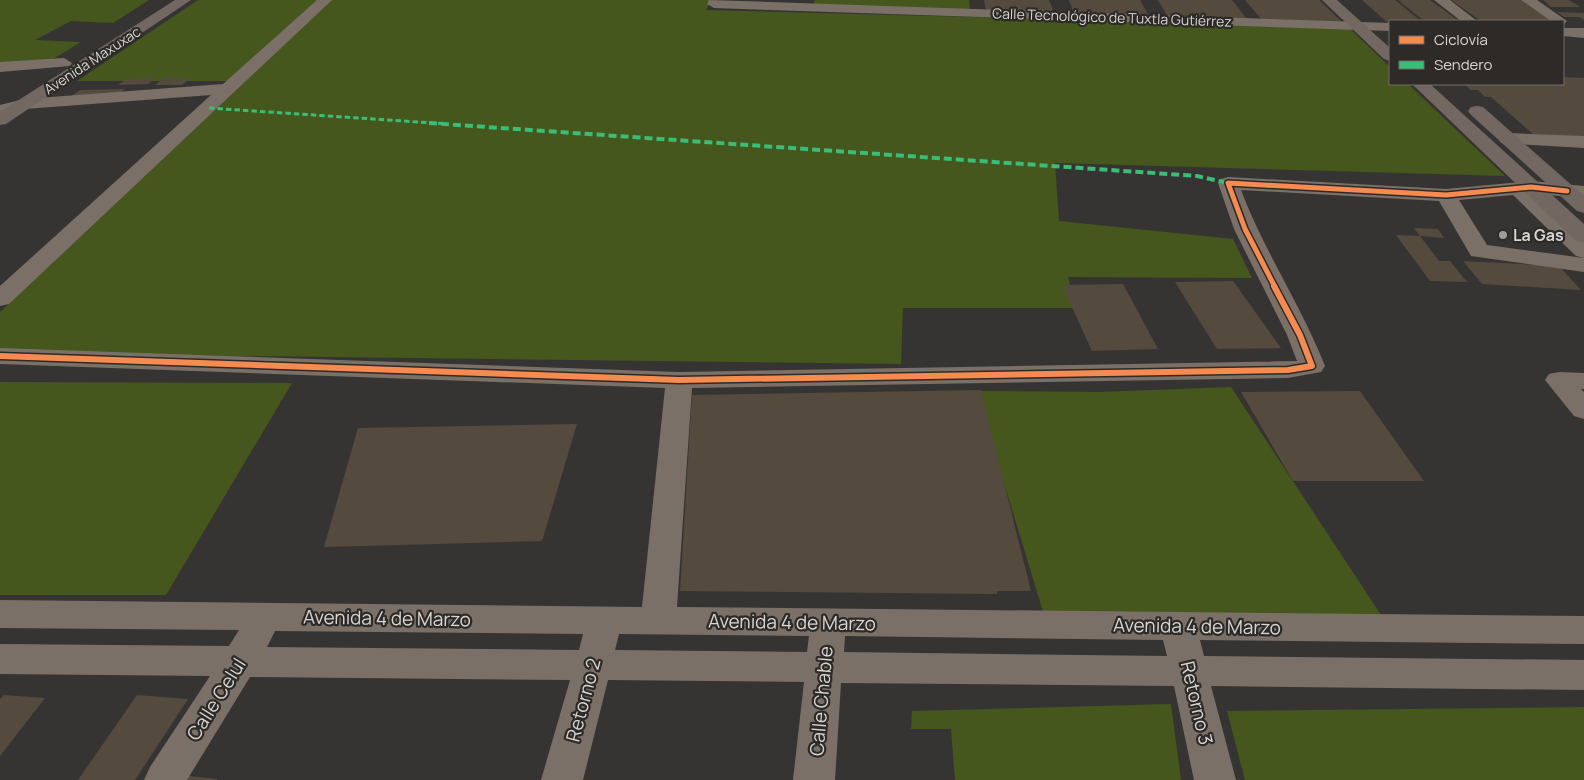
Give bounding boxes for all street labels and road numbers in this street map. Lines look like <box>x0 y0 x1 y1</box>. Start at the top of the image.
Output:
street label: Calle Tecnológico de Tuxtla Gutiérrez <box>992 3 1232 31</box>
street label: Avenida Maxuxac <box>40 22 144 98</box>
street label: Avenida 4 de Marzo <box>303 604 471 632</box>
street label: Avenida 4 de Marzo <box>708 608 876 636</box>
street label: Avenida 4 de Marzo <box>1113 612 1281 640</box>
street label: Calle Chable <box>803 645 839 757</box>
street label: Calle Celul <box>180 653 252 745</box>
street label: Retorno 2 <box>559 655 607 745</box>
street label: Retorno 3 <box>1175 659 1219 747</box>

